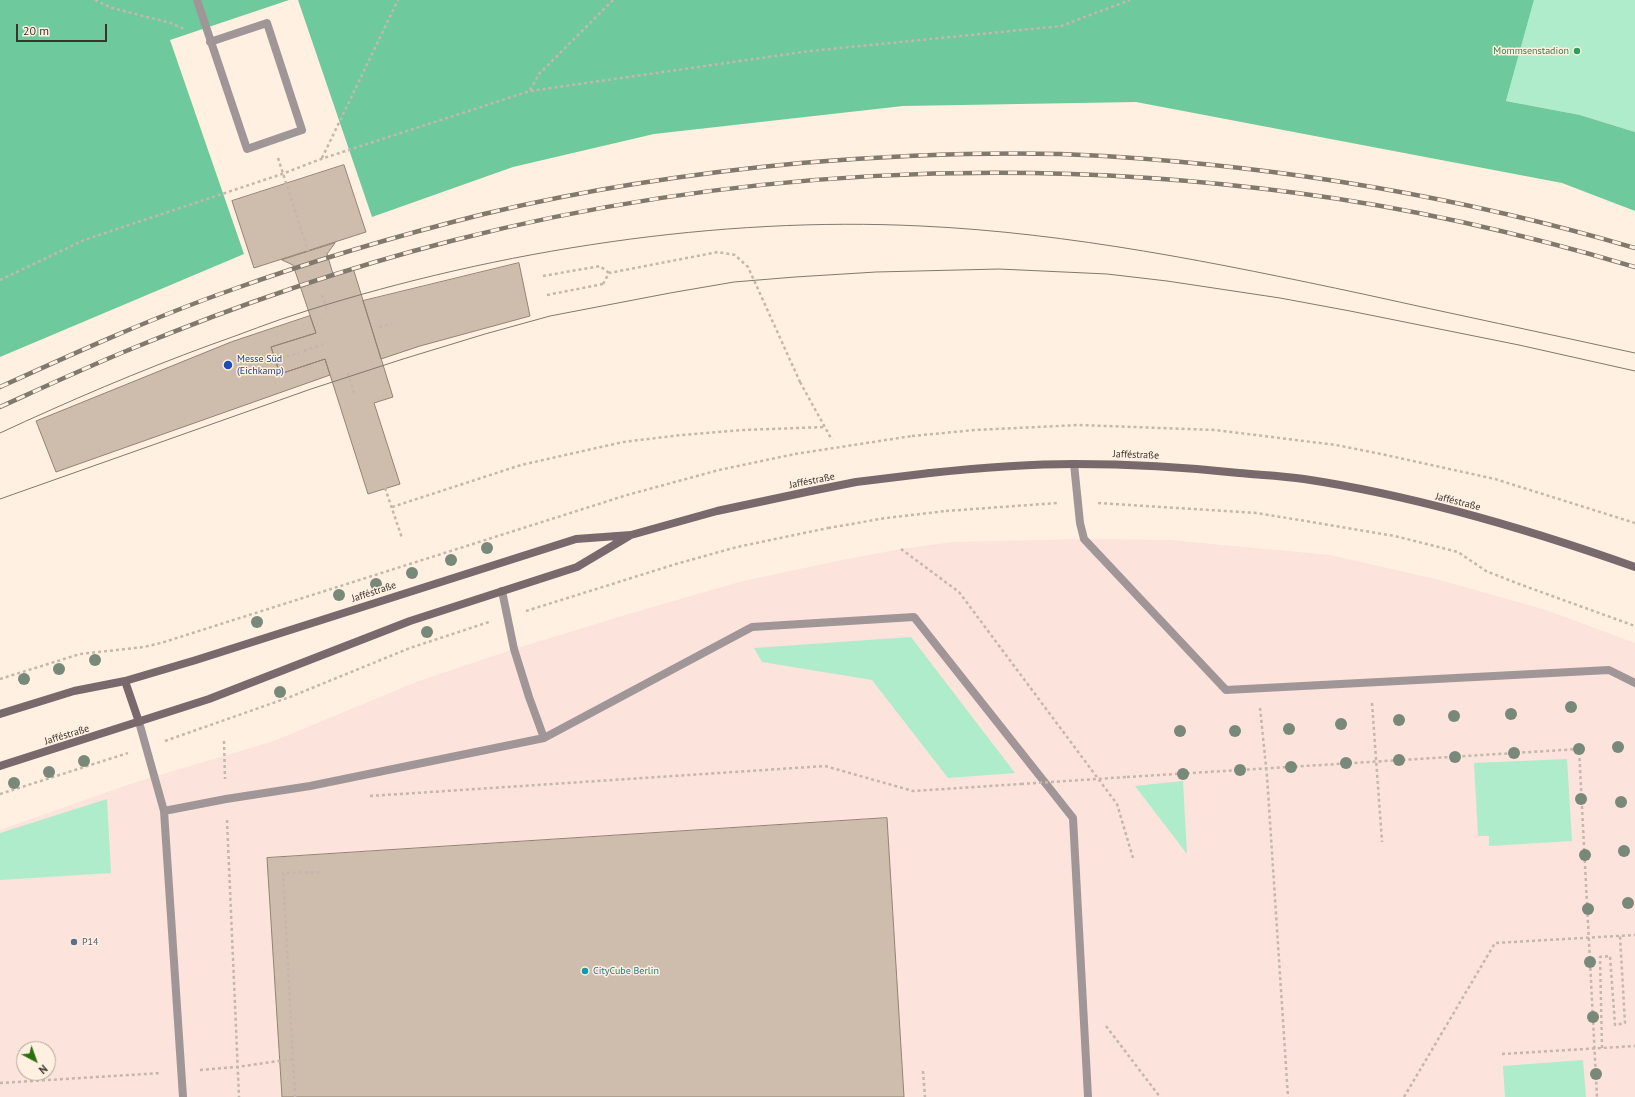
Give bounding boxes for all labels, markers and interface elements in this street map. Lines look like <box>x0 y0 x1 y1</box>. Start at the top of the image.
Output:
scale bar <box>18 16 109 42</box>
text: 20 m <box>23 23 49 38</box>
place label: Mommsenstadion <box>1493 45 1569 57</box>
marker: Mommsenstadion <box>1572 46 1582 56</box>
place label: Messe Süd (Eichkamp) <box>237 353 284 376</box>
marker: Messe Süd (Eichkamp) <box>222 359 234 371</box>
street label: Jafféstraße <box>1113 448 1159 462</box>
street label: Jafféstraße <box>788 471 836 491</box>
street label: Jafféstraße <box>1434 491 1482 513</box>
street label: Jafféstraße <box>350 579 398 605</box>
street label: Jafféstraße <box>43 723 91 747</box>
place label: P14 <box>82 936 98 948</box>
marker: P14 <box>69 937 79 947</box>
place label: CityCube Berlin <box>593 965 659 977</box>
marker: CityCube Berlin <box>580 966 590 976</box>
north arrow <box>16 1041 56 1081</box>
text: N <box>36 1062 51 1077</box>

